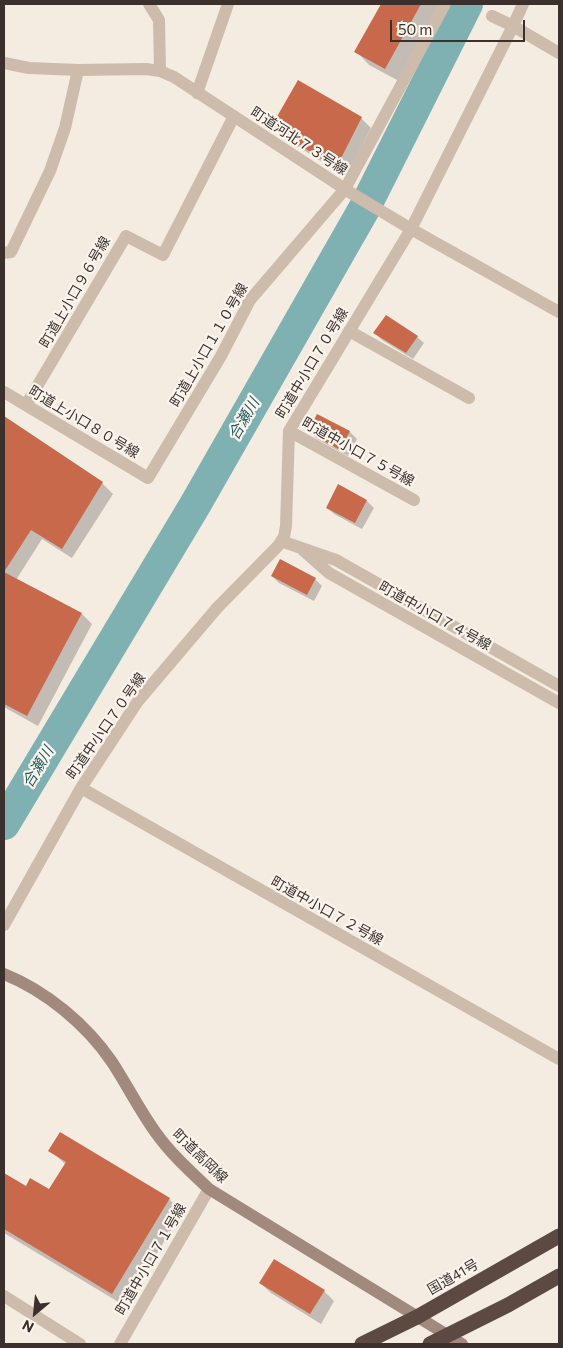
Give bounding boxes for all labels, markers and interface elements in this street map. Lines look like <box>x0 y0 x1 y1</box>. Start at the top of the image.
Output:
scale bar <box>393 10 528 42</box>
text: 50 m <box>398 20 432 38</box>
street label: 町道河北７３号線 <box>247 103 351 179</box>
street label: 町道上小口９６号線 <box>36 233 114 351</box>
street label: 町道上小口１１０号線 <box>167 280 251 410</box>
street label: 町道中小口７０号線 <box>272 305 352 421</box>
street label: 町道上小口８０号線 <box>26 382 142 462</box>
water label: 合瀬川 <box>225 395 263 443</box>
street label: 町道中小口７５号線 <box>299 414 417 490</box>
street label: 町道中小口７４号線 <box>376 578 494 654</box>
street label: 町道中小口７０号線 <box>63 670 149 782</box>
water label: 合瀬川 <box>19 743 57 791</box>
street label: 町道中小口７２号線 <box>268 873 386 949</box>
street label: 町道高岡線 <box>169 1126 231 1186</box>
street label: 町道中小口７１号線 <box>112 1200 190 1318</box>
street label: 国道41号 <box>425 1256 481 1298</box>
north arrow <box>10 1288 60 1338</box>
text: N <box>19 1317 36 1337</box>

